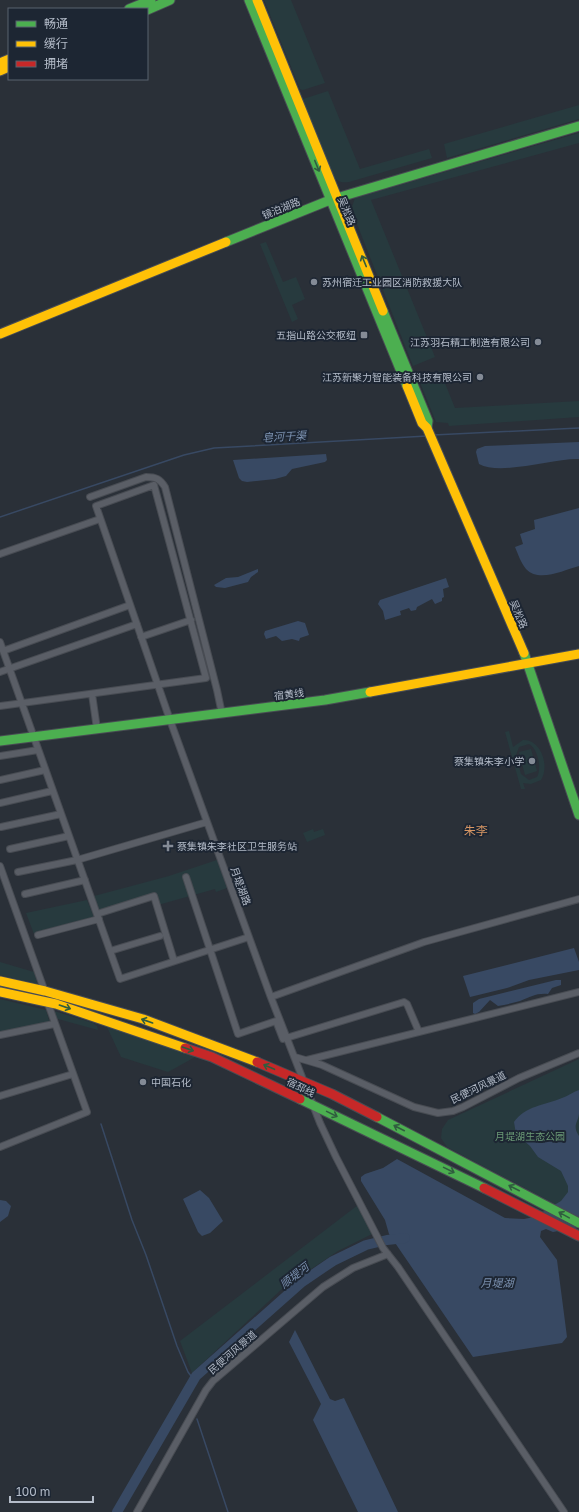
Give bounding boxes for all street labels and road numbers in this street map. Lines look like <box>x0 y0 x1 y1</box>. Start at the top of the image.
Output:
street label: 镜泊湖路 <box>260 195 302 221</box>
street label: 吴淞路 <box>336 195 358 227</box>
street label: 吴淞路 <box>508 598 530 630</box>
street label: 宿黄线 <box>273 686 305 702</box>
street label: 月堤湖路 <box>229 865 253 907</box>
street label: 民便河风景道 <box>448 1068 508 1106</box>
street label: 宿邳线 <box>285 1075 317 1099</box>
street label: 民便河风景道 <box>205 1328 259 1376</box>

